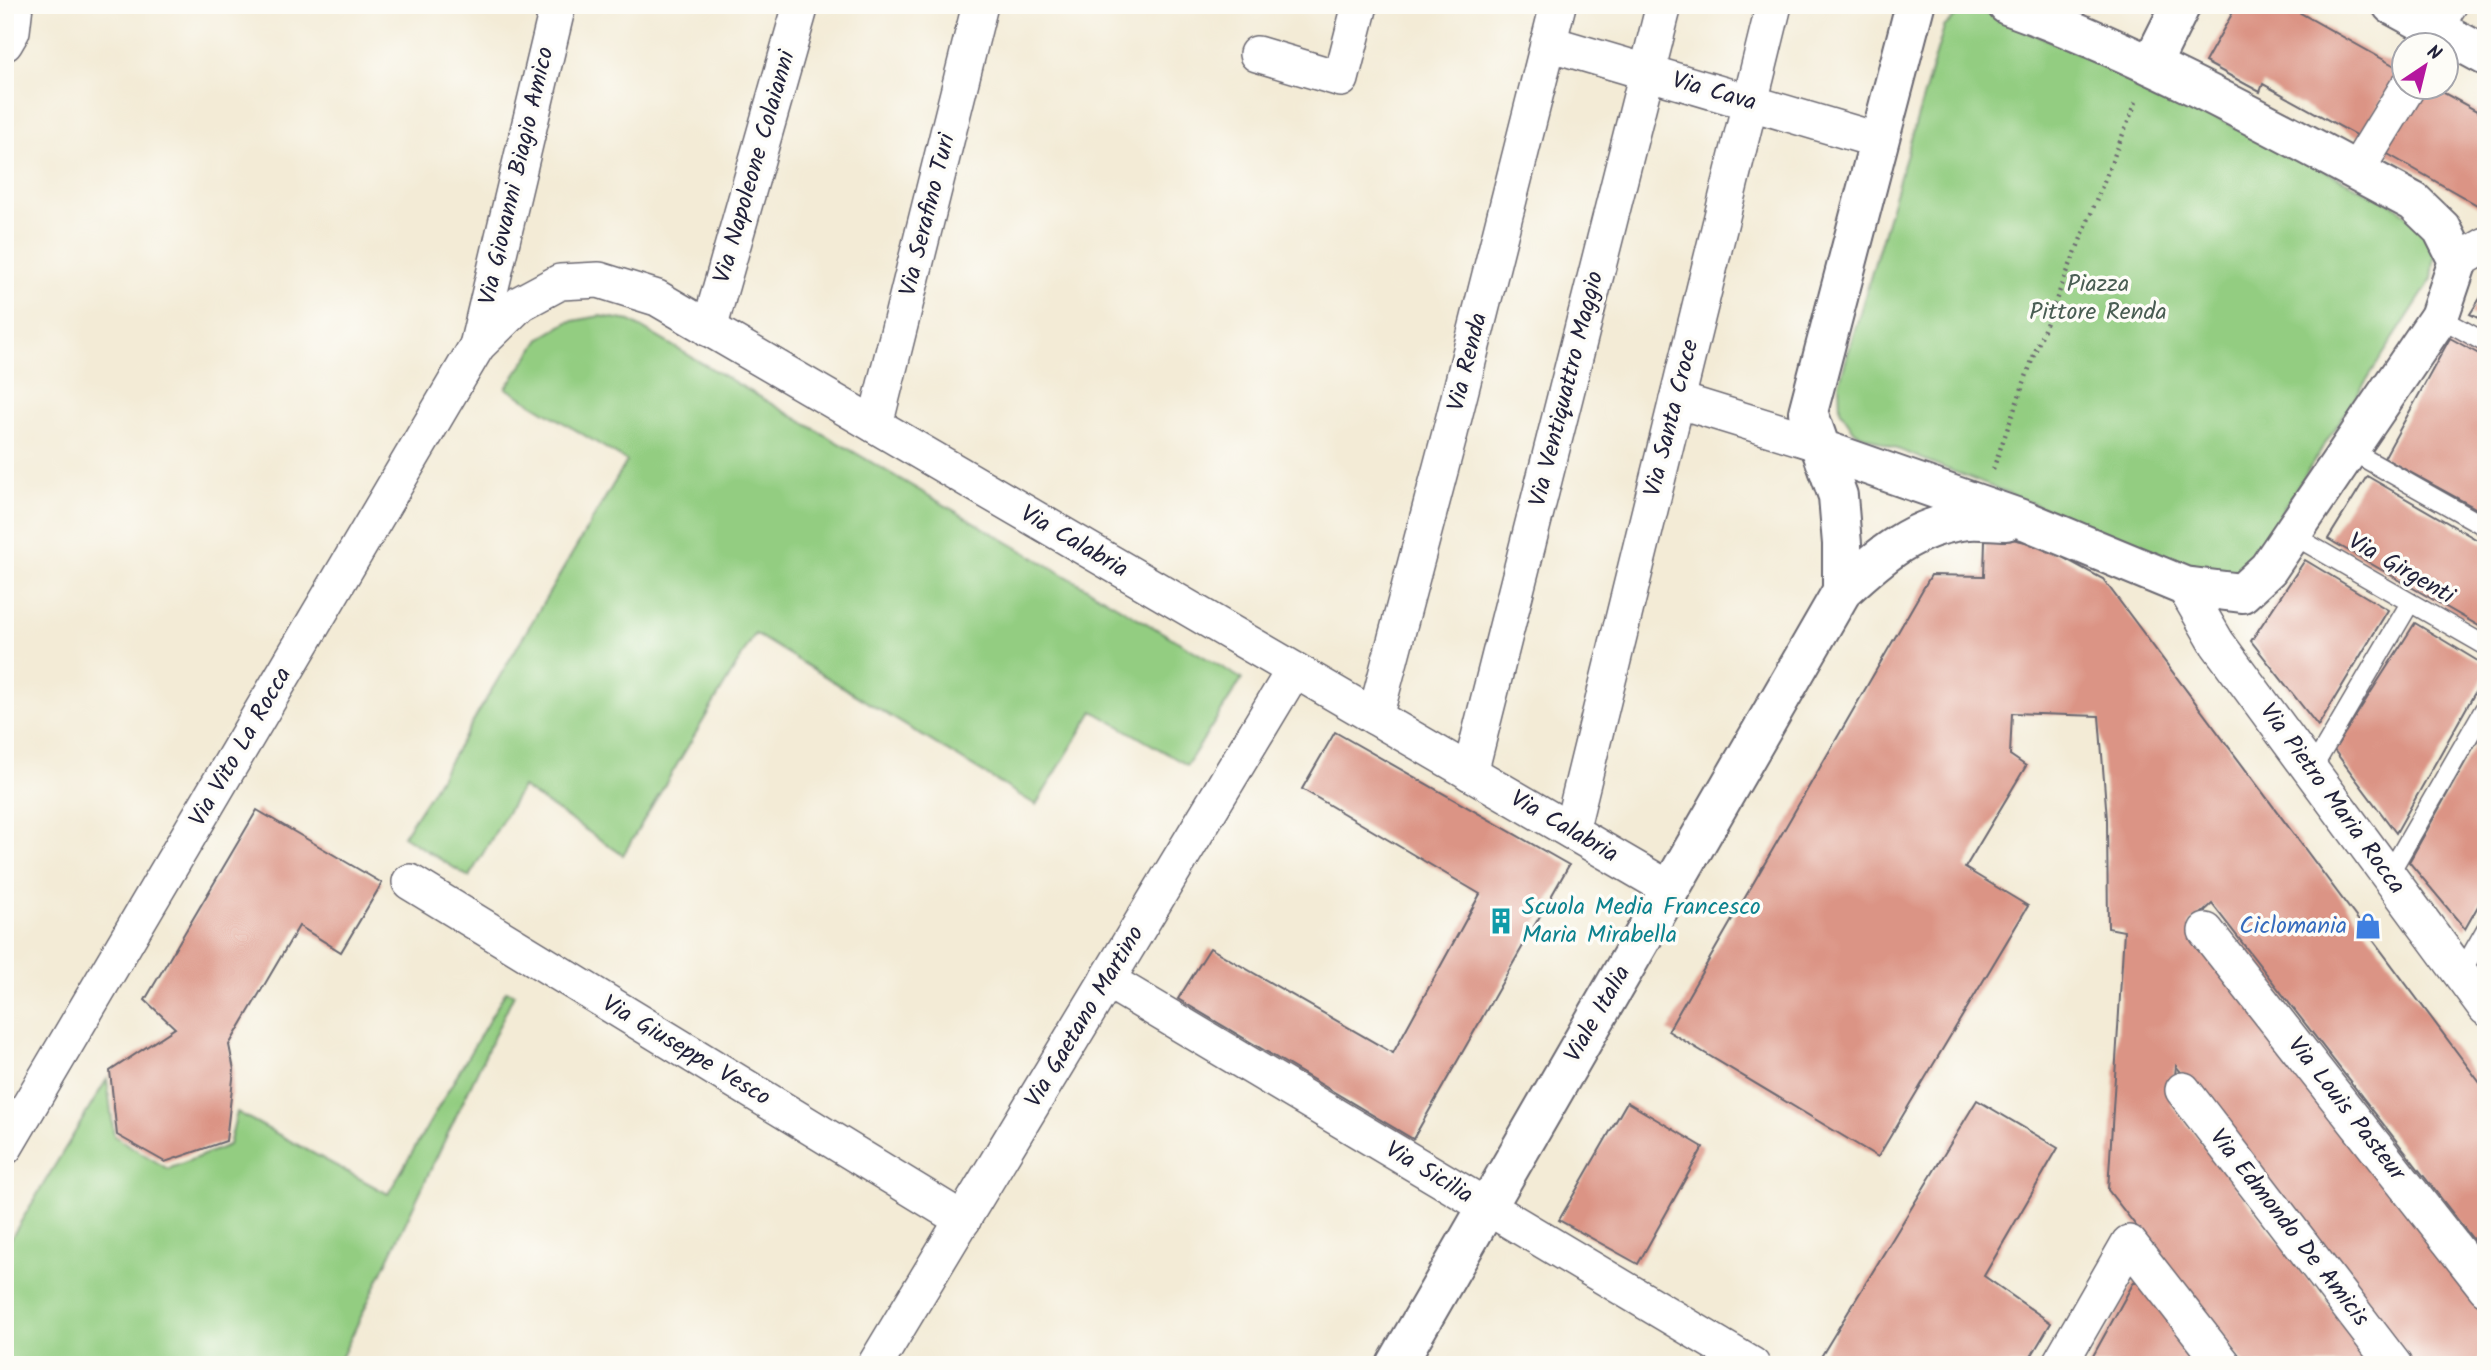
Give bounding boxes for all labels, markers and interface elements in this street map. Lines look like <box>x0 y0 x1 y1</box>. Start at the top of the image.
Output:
north arrow <box>2390 32 2460 102</box>
text: N <box>2420 38 2447 69</box>
street label: Via Giovanni Biagio Amico <box>468 43 566 309</box>
street label: Via Napoleone Colaianni <box>703 45 807 288</box>
street label: Via Cava <box>1667 61 1761 123</box>
street label: Via Serafino Turi <box>889 128 967 300</box>
park label: Piazza Pittore Renda <box>2029 265 2167 332</box>
street label: Via Ventiquattro Maggio <box>1519 267 1615 511</box>
street label: Via Renda <box>1437 309 1499 415</box>
street label: Via Santa Croce <box>1634 335 1710 501</box>
street label: Via Calabria <box>1012 495 1136 589</box>
street label: Via Girgenti <box>2340 523 2463 616</box>
street label: Via Vito La Rocca <box>179 660 303 834</box>
street label: Via Pietro Maria Rocca <box>2249 695 2415 903</box>
street label: Via Calabria <box>1502 780 1626 874</box>
place label: Scuola Media Francesco Maria Mirabella <box>1522 888 1761 955</box>
building icon: Scuola Media Francesco Maria Mirabella <box>1486 906 1516 936</box>
place label: Ciclomania <box>2239 907 2347 946</box>
shop icon: Ciclomania <box>2353 911 2383 941</box>
street label: Via Gaetano Martino <box>1015 918 1155 1116</box>
street label: Viale Italia <box>1554 958 1642 1070</box>
street label: Via Giuseppe Vesco <box>594 985 778 1117</box>
street label: Via Louis Pasteur <box>2277 1028 2416 1191</box>
street label: Via Edmondo De Amicis <box>2199 1120 2379 1336</box>
street label: Via Sicilia <box>1377 1131 1481 1215</box>

